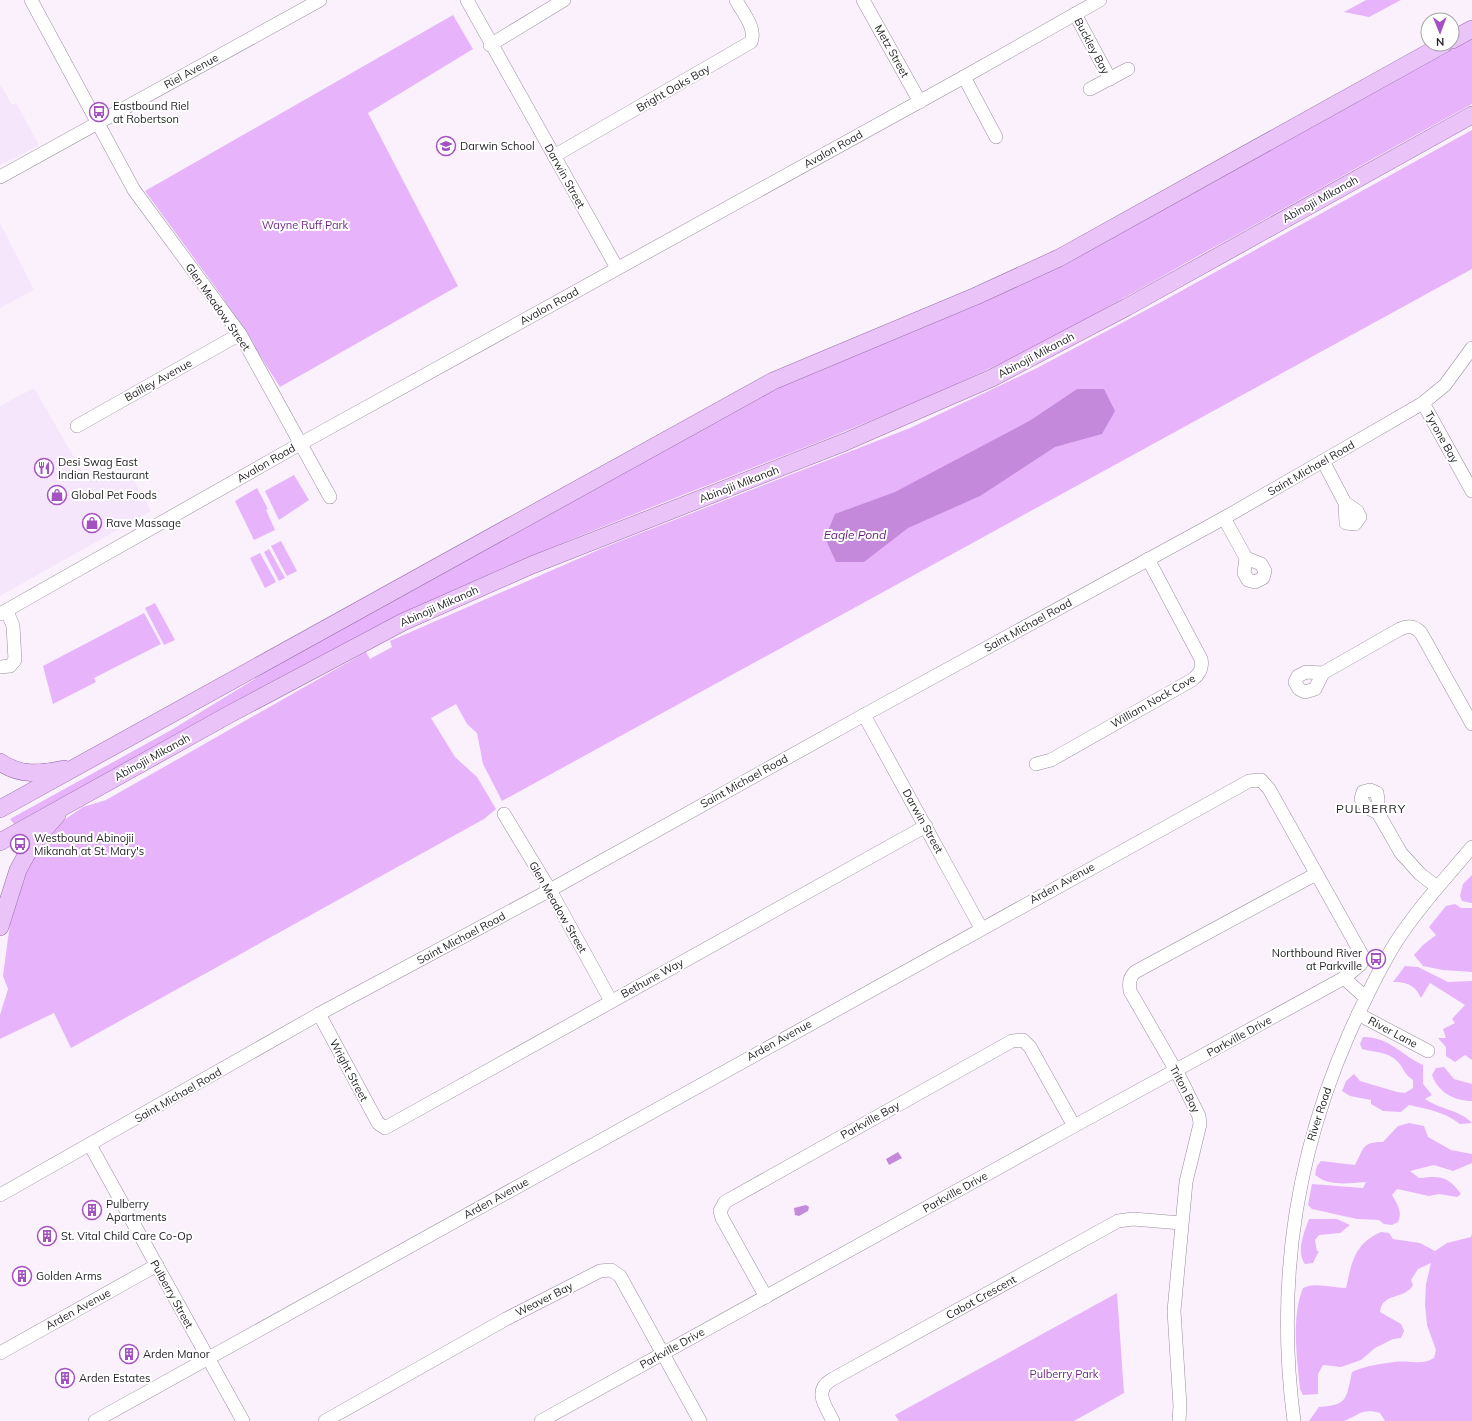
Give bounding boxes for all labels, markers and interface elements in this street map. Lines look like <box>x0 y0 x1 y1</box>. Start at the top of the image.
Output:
north arrow <box>1420 12 1460 52</box>
street label: Buckley Bay <box>1071 15 1113 77</box>
street label: Metz Street <box>872 22 912 80</box>
text: N <box>1436 35 1444 49</box>
street label: Riel Avenue <box>161 50 221 92</box>
street label: Bright Oaks Bay <box>634 61 712 115</box>
place label: Eastbound Riel at Robertson <box>113 99 189 126</box>
bus stop icon: Eastbound Riel at Robertson <box>88 101 110 123</box>
street label: Avalon Road <box>801 127 865 171</box>
school or university icon: Darwin School <box>435 135 457 157</box>
place label: Darwin School <box>460 139 535 153</box>
street label: Darwin Street <box>542 142 588 211</box>
street label: Abinojii Mikanah <box>1280 172 1360 226</box>
park label: Wayne Ruff Park <box>262 218 349 232</box>
street label: Glen Meadow Street <box>183 261 254 354</box>
street label: Avalon Road <box>517 284 581 328</box>
street label: Abinojii Mikanah <box>995 329 1077 381</box>
street label: Bailley Avenue <box>122 356 194 404</box>
street label: Tyrone Bay <box>1422 409 1462 466</box>
street label: Saint Michael Road <box>1265 437 1357 499</box>
street label: Avalon Road <box>234 441 298 485</box>
place label: Desi Swag East Indian Restaurant <box>58 455 149 482</box>
restaurant icon: Desi Swag East Indian Restaurant <box>33 457 55 479</box>
street label: Abinojii Mikanah <box>697 462 781 506</box>
shop icon: Global Pet Foods <box>46 484 68 506</box>
place label: Global Pet Foods <box>71 488 157 502</box>
shop icon: Rave Massage <box>81 512 103 534</box>
place label: Rave Massage <box>106 516 181 530</box>
water label: Eagle Pond <box>824 527 887 542</box>
street label: Abinojii Mikanah <box>398 582 480 630</box>
street label: Saint Michael Road <box>982 595 1074 655</box>
street label: William Nock Cove <box>1108 671 1198 731</box>
street label: Abinojii Mikanah <box>112 730 192 784</box>
street label: Saint Michael Road <box>698 751 790 811</box>
street label: Darwin Street <box>900 787 946 856</box>
district label: PULBERRY <box>1336 801 1406 816</box>
place label: Westbound Abinojii Mikanah at St. Mary's <box>34 831 144 858</box>
bus stop icon: Westbound Abinojii Mikanah at St. Mary's <box>9 833 31 855</box>
street label: Glen Meadow Street <box>526 859 590 955</box>
street label: Arden Avenue <box>1027 859 1097 907</box>
street label: Saint Michael Road <box>414 909 508 967</box>
place label: Northbound River at Parkville <box>1272 946 1362 973</box>
bus stop icon: Northbound River at Parkville <box>1365 948 1387 970</box>
street label: Bethune Way <box>618 955 686 1001</box>
street label: Parkville Drive <box>1204 1012 1274 1060</box>
street label: River Lane <box>1366 1013 1420 1051</box>
street label: Arden Avenue <box>744 1016 814 1064</box>
street label: Wright Street <box>327 1036 371 1104</box>
street label: Triton Bay <box>1167 1063 1203 1115</box>
street label: Saint Michael Road <box>132 1064 224 1126</box>
street label: River Road <box>1304 1085 1334 1143</box>
street label: Parkville Bay <box>838 1098 902 1142</box>
street label: Parkville Drive <box>920 1168 990 1216</box>
street label: Arden Avenue <box>461 1174 531 1222</box>
place label: Pulberry Apartments <box>106 1197 167 1224</box>
building icon: Pulberry Apartments <box>81 1199 103 1221</box>
building icon: St. Vital Child Care Co-Op <box>36 1225 58 1247</box>
place label: St. Vital Child Care Co-Op <box>61 1229 193 1243</box>
street label: Pulberry Street <box>147 1257 197 1331</box>
building icon: Golden Arms <box>11 1265 33 1287</box>
place label: Golden Arms <box>36 1269 102 1283</box>
street label: Cabot Crescent <box>943 1272 1019 1322</box>
street label: Weaver Bay <box>513 1278 575 1319</box>
street label: Arden Avenue <box>43 1285 113 1333</box>
street label: Parkville Drive <box>637 1324 707 1372</box>
building icon: Arden Manor <box>118 1343 140 1365</box>
place label: Arden Manor <box>143 1347 210 1361</box>
building icon: Arden Estates <box>54 1367 76 1389</box>
park label: Pulberry Park <box>1030 1367 1099 1381</box>
place label: Arden Estates <box>79 1371 150 1385</box>

